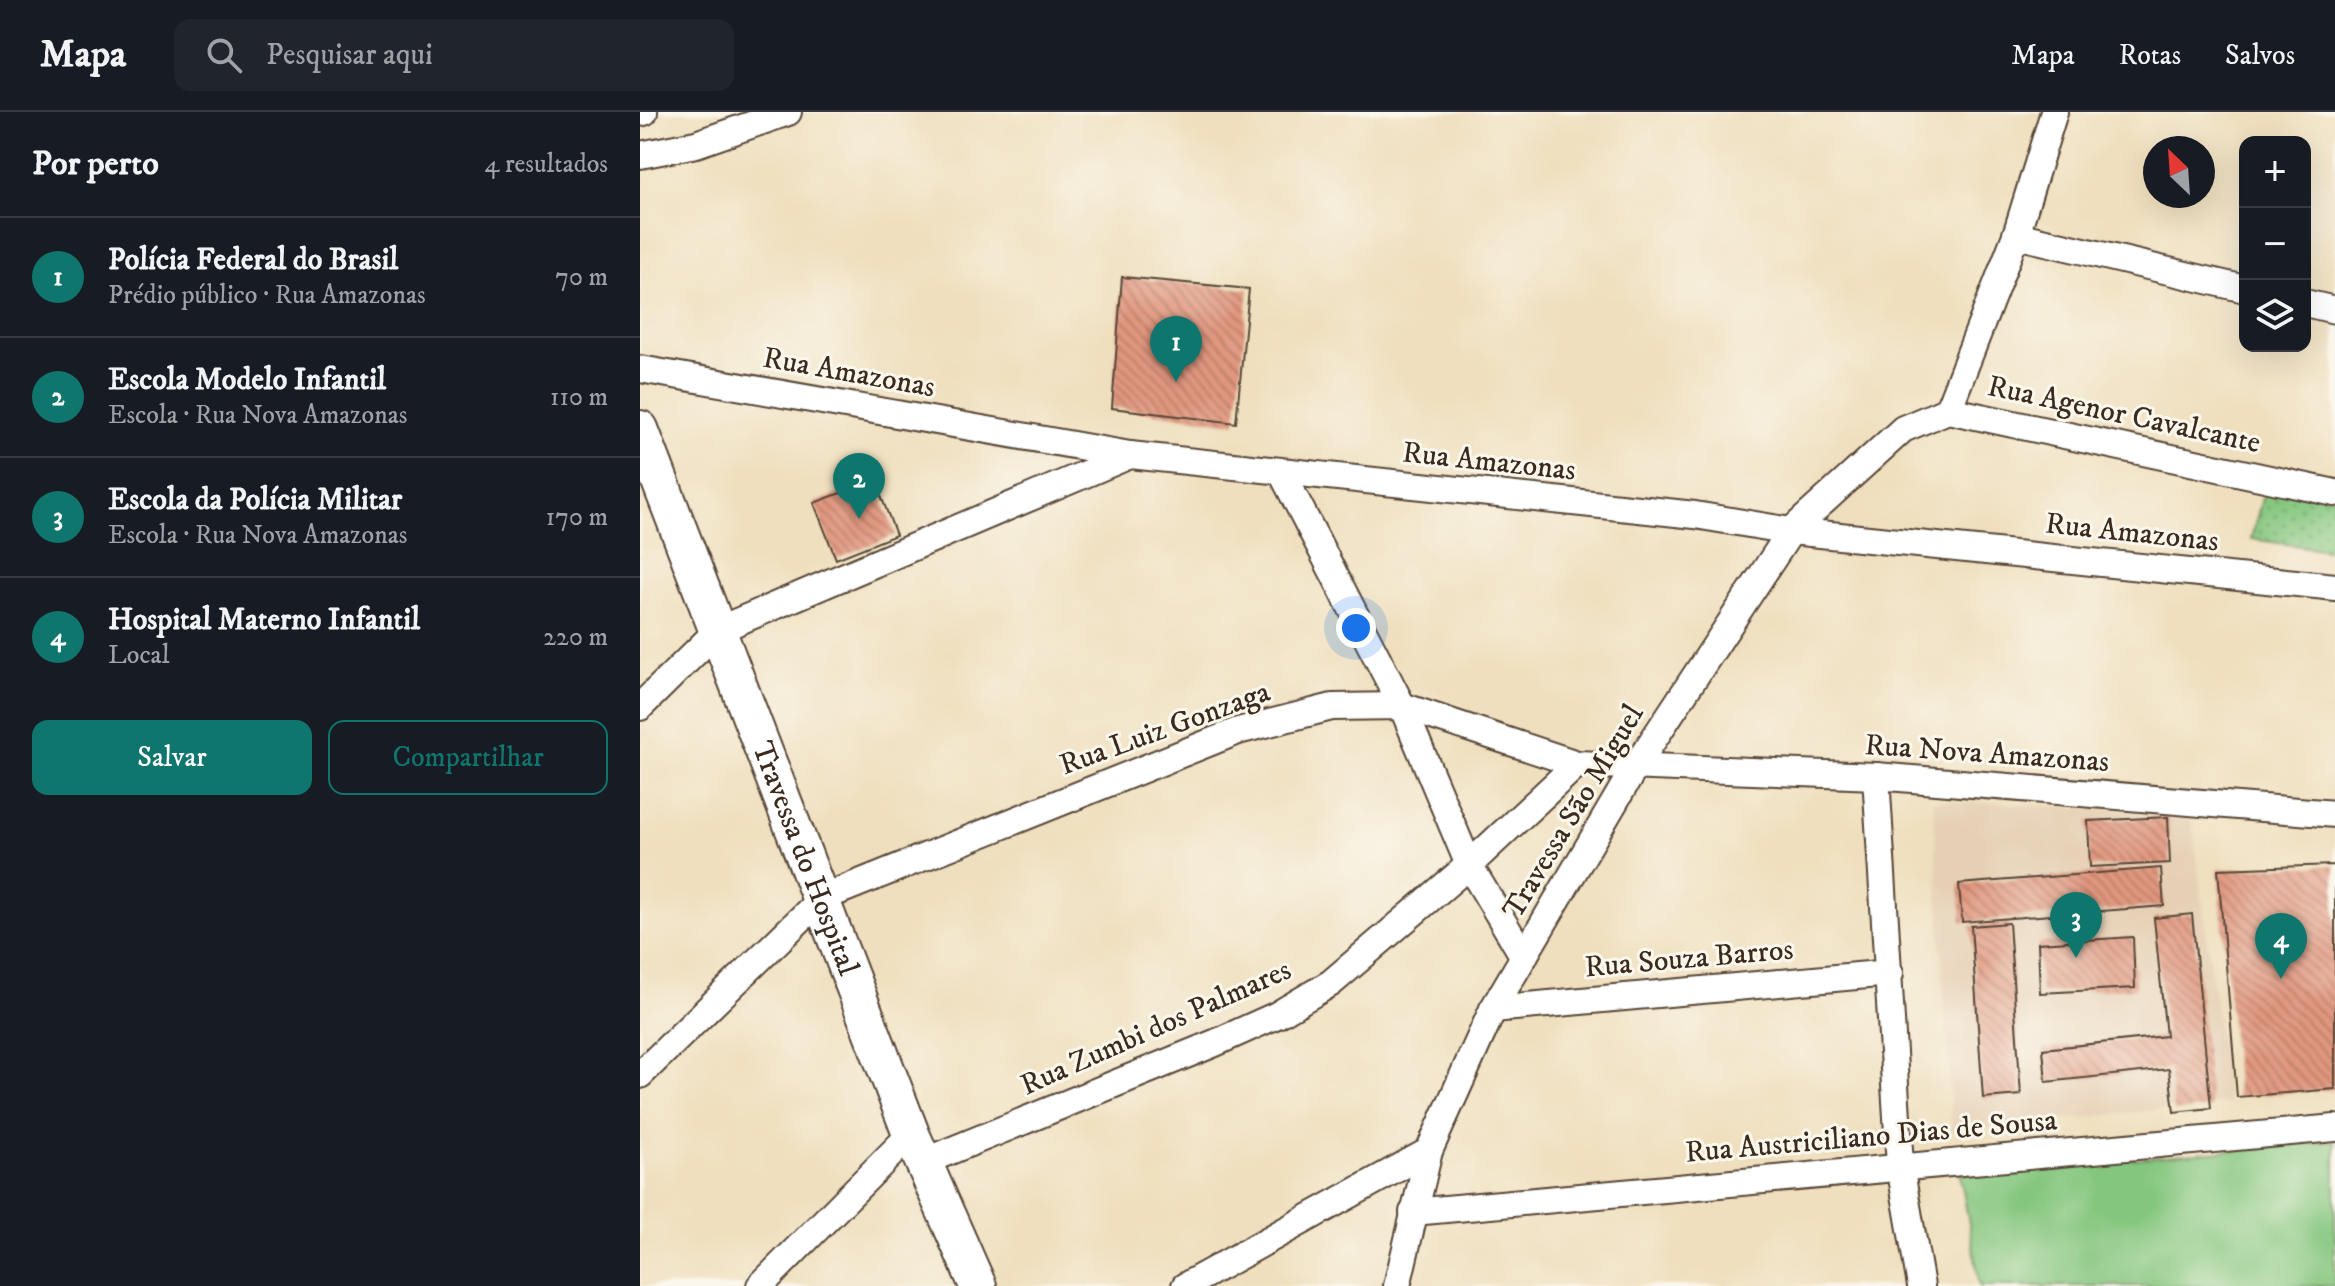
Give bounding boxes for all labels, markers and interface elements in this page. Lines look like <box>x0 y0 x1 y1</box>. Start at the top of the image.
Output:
search box <box>174 19 734 91</box>
text: Mapa <box>40 31 126 79</box>
icon: search <box>202 33 246 77</box>
text: Pesquisar aqui <box>266 37 433 74</box>
text: Mapa <box>2011 38 2075 73</box>
text: Rotas <box>2119 38 2181 73</box>
text: Salvos <box>2225 38 2295 73</box>
north arrow <box>2143 136 2215 208</box>
map controls <box>2239 136 2311 352</box>
button: + <box>2239 136 2311 208</box>
text: Por perto <box>32 143 159 185</box>
text: 4 resultados <box>484 148 608 181</box>
button: − <box>2239 208 2311 280</box>
text: Polícia Federal do Brasil <box>108 242 398 279</box>
text: 1 <box>53 261 63 294</box>
text: 70 m <box>555 261 608 294</box>
text: Prédio público · Rua Amazonas <box>108 279 426 312</box>
button: layers <box>2239 280 2311 352</box>
pin: 1 <box>1150 316 1202 382</box>
street label: Rua Amazonas <box>760 340 938 406</box>
text: Escola Modelo Infantil <box>108 362 386 399</box>
street label: Rua Agenor Cavalcante <box>1984 368 2264 462</box>
text: 2 <box>52 381 64 414</box>
text: 110 m <box>550 381 608 414</box>
text: Escola · Rua Nova Amazonas <box>108 399 407 432</box>
street label: Rua Amazonas <box>1401 435 1577 489</box>
pin: 2 <box>833 453 885 519</box>
text: Escola da Polícia Militar <box>108 482 402 519</box>
text: 3 <box>53 501 63 534</box>
text: 170 m <box>546 501 608 534</box>
street label: Rua Amazonas <box>2044 506 2220 560</box>
text: Escola · Rua Nova Amazonas <box>108 519 407 552</box>
text: Hospital Materno Infantil <box>108 602 420 639</box>
your location <box>1336 608 1376 648</box>
text: 4 <box>51 621 65 654</box>
text: 220 m <box>543 621 608 654</box>
text: Local <box>108 639 169 672</box>
street label: Rua Luiz Gonzaga <box>1055 674 1276 784</box>
street label: Travessa São Miguel <box>1495 698 1653 926</box>
button: Salvar <box>32 720 312 795</box>
button: Compartilhar <box>328 720 608 795</box>
street label: Rua Nova Amazonas <box>1863 727 2111 781</box>
street label: Travessa do Hospital <box>743 736 867 981</box>
pin: 3 <box>2050 892 2102 958</box>
pin: 4 <box>2255 913 2307 979</box>
street label: Rua Souza Barros <box>1583 931 1795 987</box>
street label: Rua Zumbi dos Palmares <box>1015 952 1297 1104</box>
street label: Rua Austriciliano Dias de Sousa <box>1684 1102 2059 1172</box>

